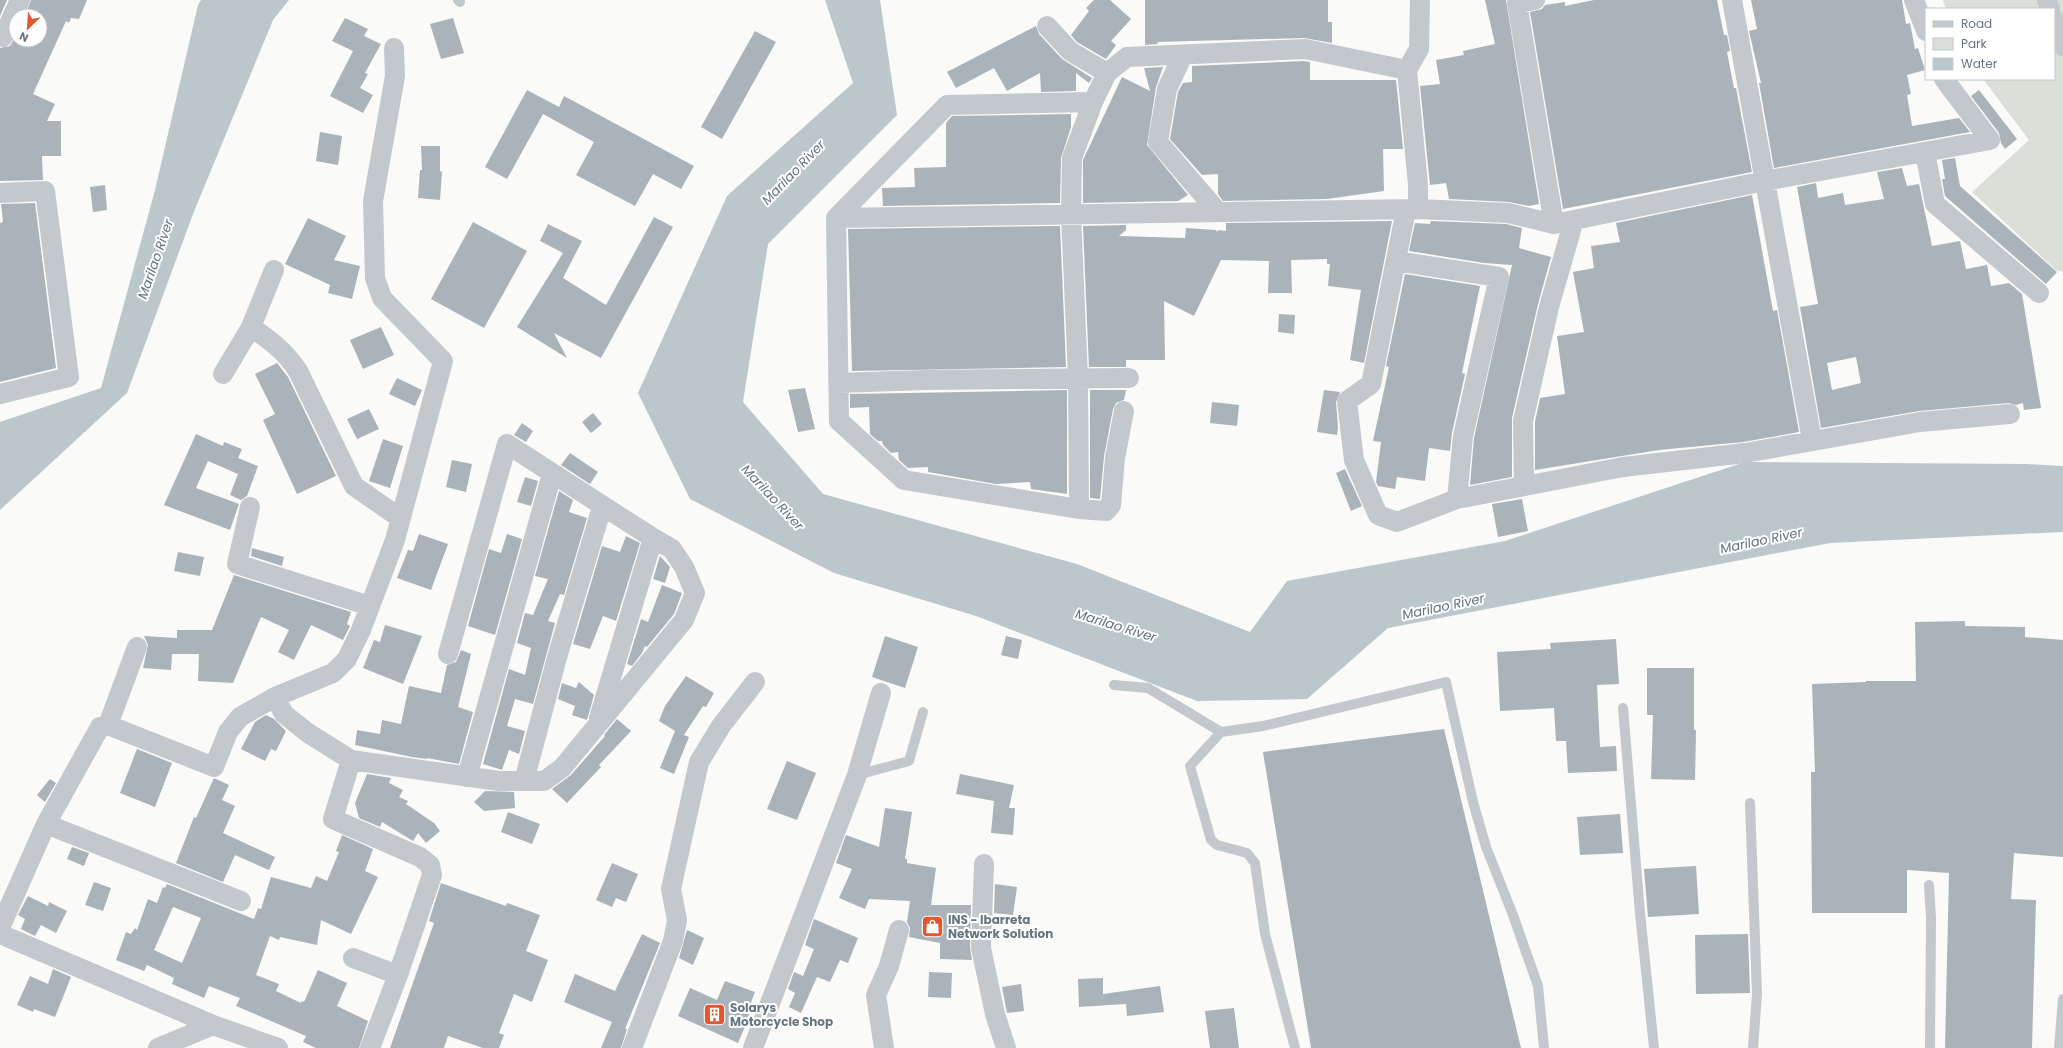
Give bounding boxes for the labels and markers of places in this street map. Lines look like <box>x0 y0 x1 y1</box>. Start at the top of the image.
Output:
place label: INS - Ibarreta Network Solution <box>948 911 1053 942</box>
shop icon: INS - Ibarreta Network Solution <box>919 914 945 940</box>
place label: Solarys Motorcycle Shop <box>730 999 833 1030</box>
building icon: Solarys Motorcycle Shop <box>701 1002 727 1028</box>

